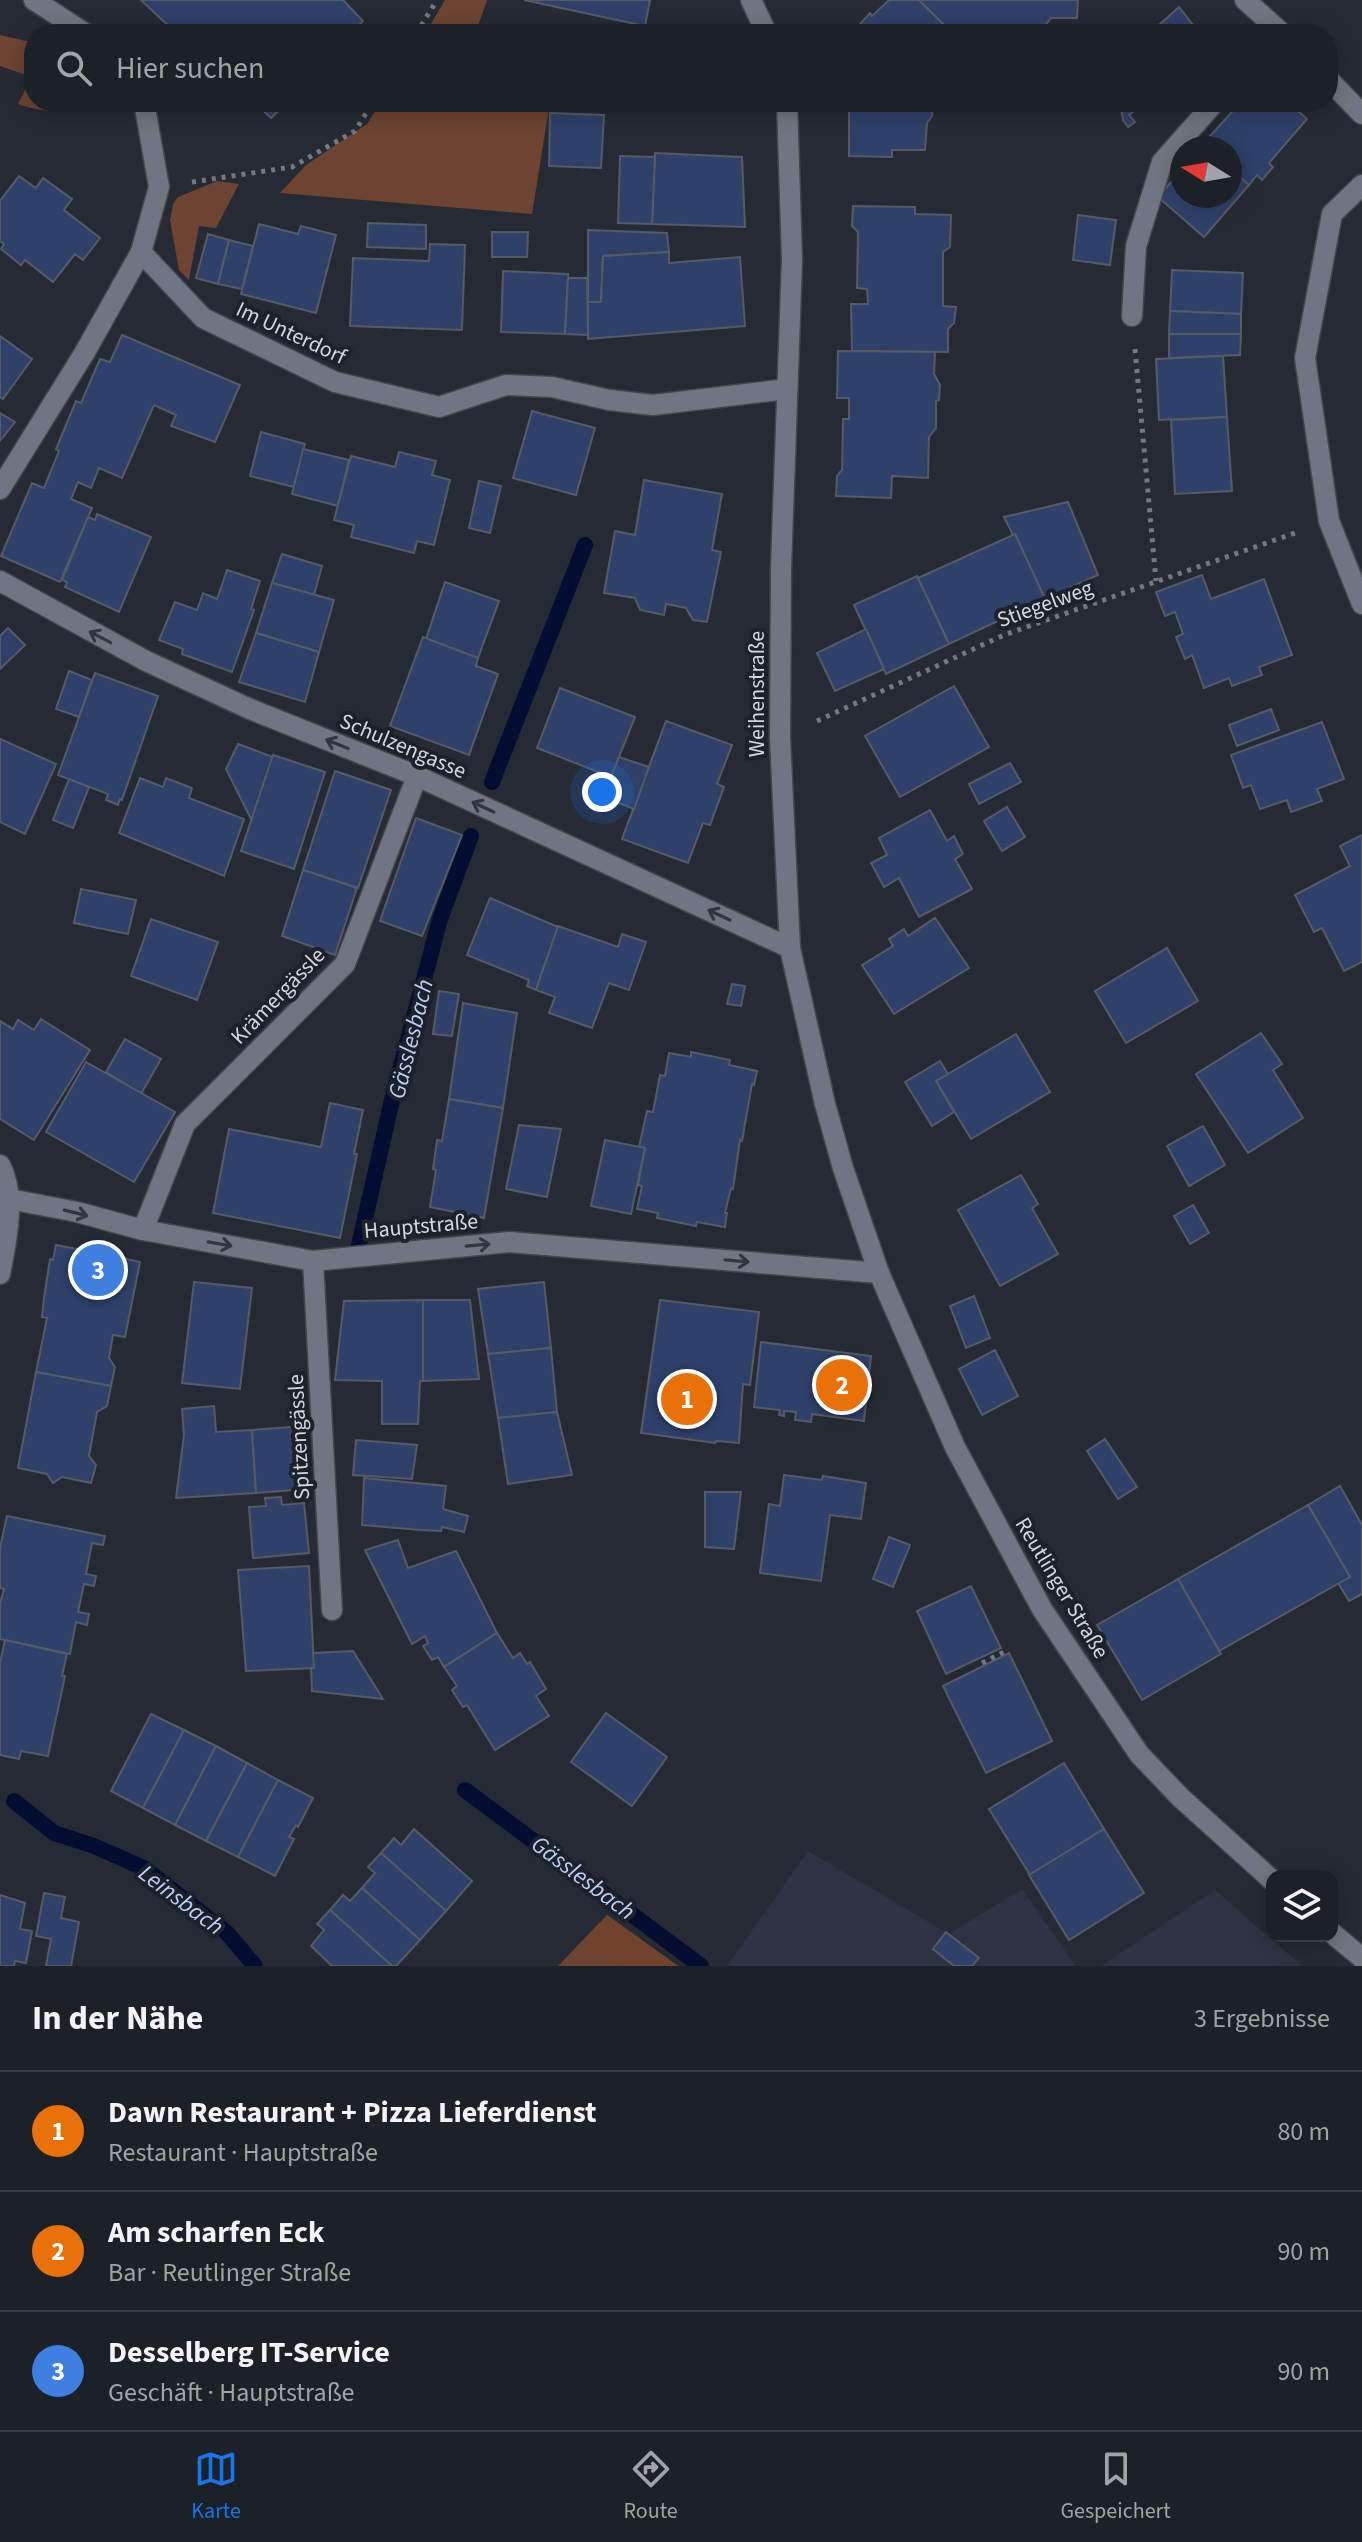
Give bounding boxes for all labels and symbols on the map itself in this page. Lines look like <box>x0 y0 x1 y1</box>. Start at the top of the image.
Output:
north arrow <box>1170 136 1242 208</box>
street label: Im Unterdorf <box>231 293 353 373</box>
street label: Stiegelweg <box>993 572 1097 636</box>
one-way arrow <box>89 628 113 644</box>
street label: Weihenstraße <box>741 631 773 757</box>
street label: Schulzengasse <box>335 705 471 787</box>
one-way arrow <box>325 735 350 750</box>
your location <box>582 772 622 812</box>
one-way arrow <box>471 798 496 813</box>
one-way arrow <box>708 907 732 922</box>
street label: Krämergässle <box>223 940 333 1052</box>
water label: Gässlesbach <box>379 976 443 1102</box>
street label: Hauptstraße <box>363 1205 479 1247</box>
one-way arrow <box>63 1206 89 1221</box>
one-way arrow <box>464 1237 491 1252</box>
one-way arrow <box>207 1238 232 1253</box>
pin: 3 <box>72 1240 124 1300</box>
one-way arrow <box>723 1254 750 1269</box>
pin: 2 <box>816 1355 868 1415</box>
pin: 1 <box>661 1369 713 1429</box>
street label: Spitzengässle <box>280 1373 318 1501</box>
street label: Reutlinger Straße <box>1007 1511 1117 1665</box>
water label: Gässlesbach <box>524 1827 642 1929</box>
water label: Leinsbach <box>131 1856 231 1944</box>

